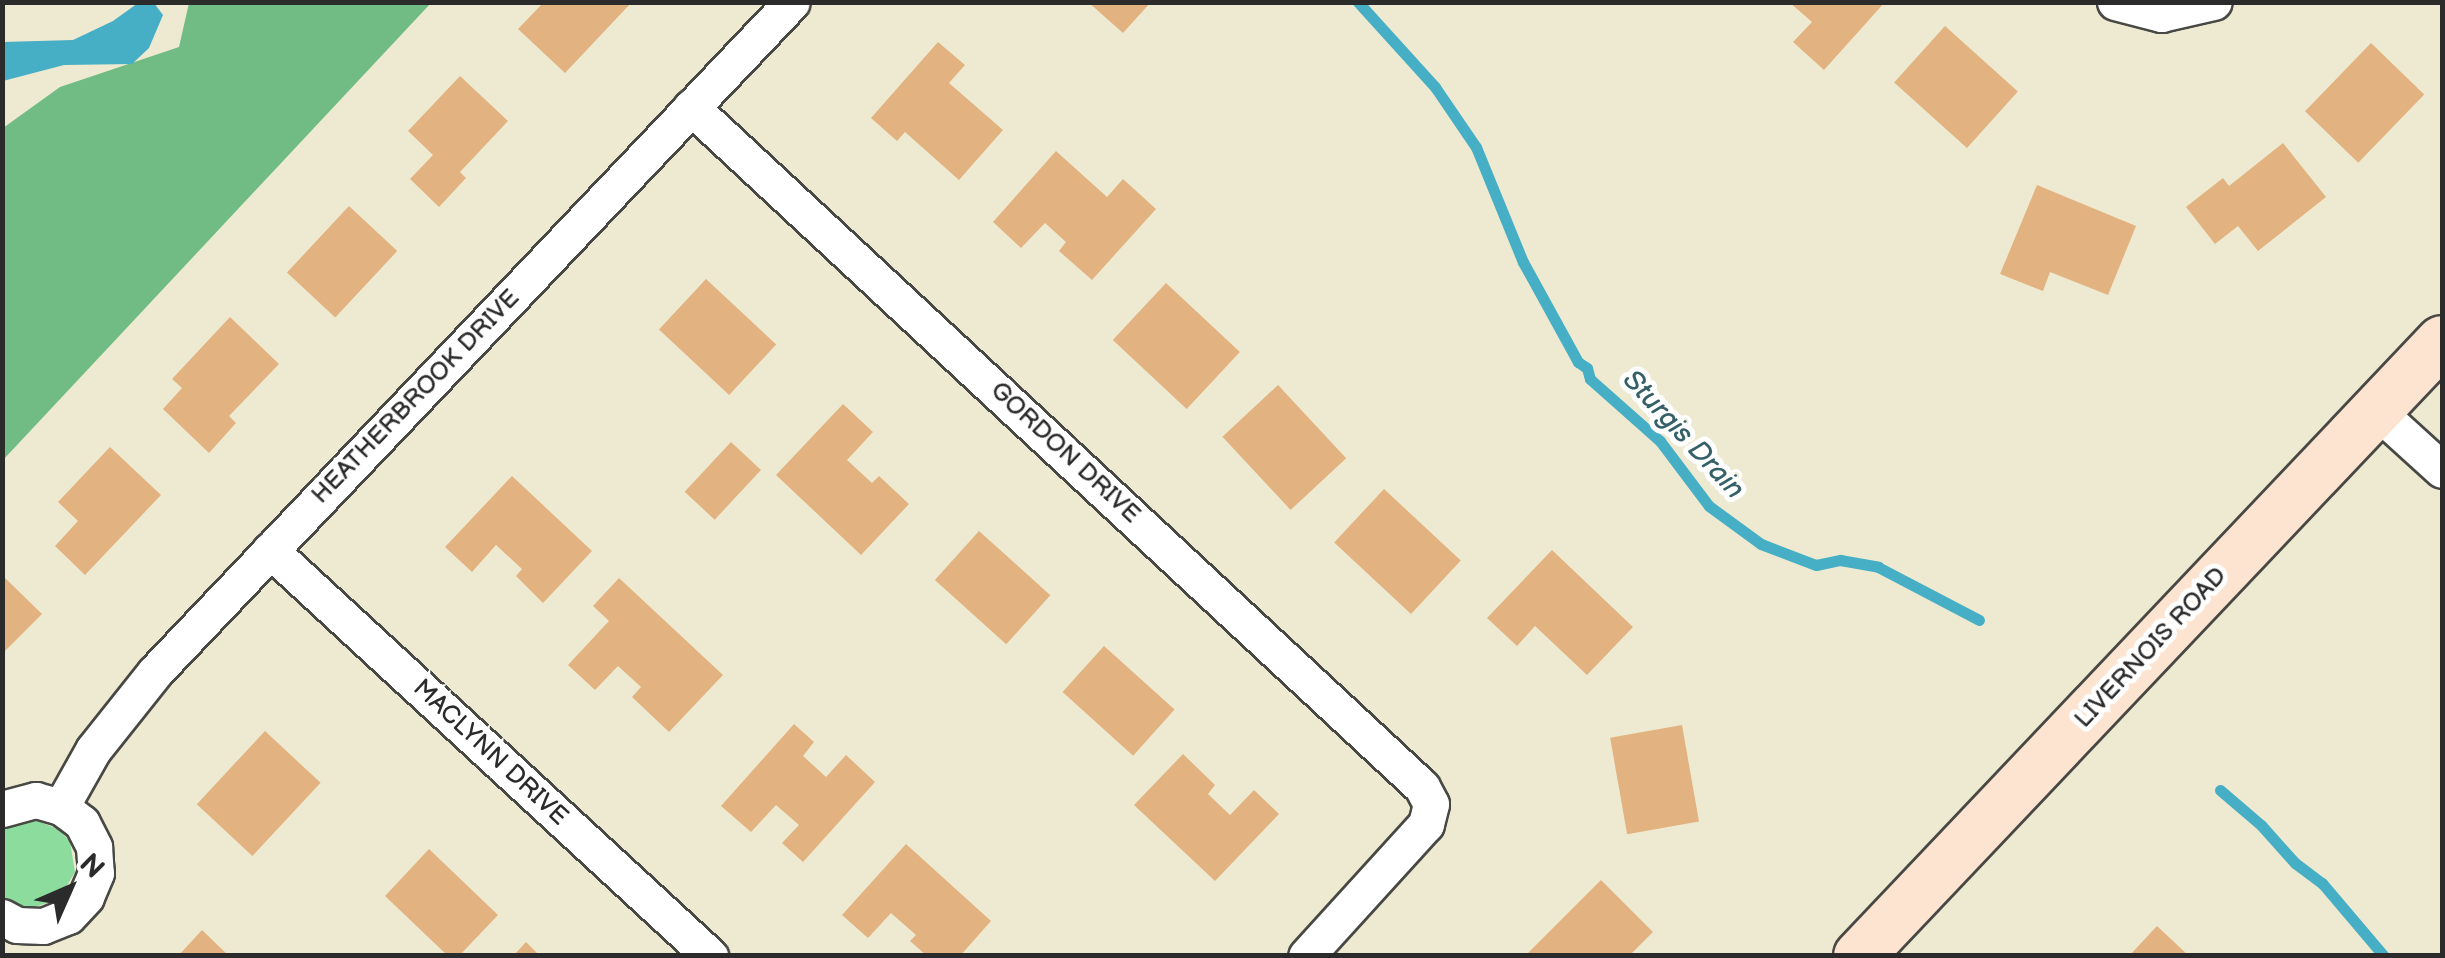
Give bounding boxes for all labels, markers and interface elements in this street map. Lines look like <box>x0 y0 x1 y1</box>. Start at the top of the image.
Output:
street label: HEATHERBROOK DRIVE <box>306 284 526 510</box>
water label: Sturgis Drain <box>1615 364 1751 506</box>
street label: GORDON DRIVE <box>984 376 1146 530</box>
street label: LIVERNOIS ROAD <box>2069 561 2233 735</box>
street label: MACLYNN DRIVE <box>406 674 574 832</box>
north arrow <box>20 838 120 938</box>
text: N <box>72 847 111 886</box>

